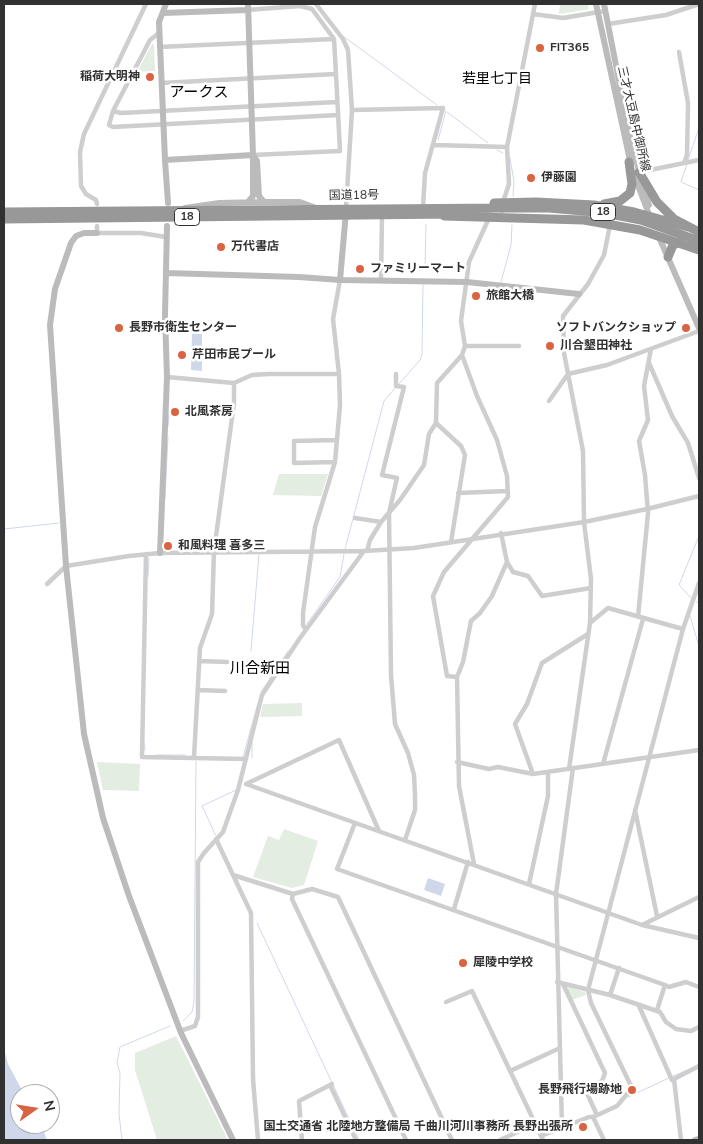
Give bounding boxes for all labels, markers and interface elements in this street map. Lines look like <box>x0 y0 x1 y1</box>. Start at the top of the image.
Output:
place label: FIT365 <box>550 41 589 55</box>
marker: FIT365 <box>534 42 546 54</box>
street label: 三才大豆島中御所線 <box>614 65 652 173</box>
place label: 稲荷大明神 <box>80 70 140 84</box>
marker: 稲荷大明神 <box>144 71 156 83</box>
district label: 若里七丁目 <box>462 72 532 88</box>
district label: アークス <box>169 84 229 102</box>
place label: 伊藤園 <box>541 171 577 185</box>
marker: 伊藤園 <box>525 172 537 184</box>
street label: 国道18号 <box>329 188 379 204</box>
road number: 18 <box>590 203 616 220</box>
road number: 18 <box>174 208 200 226</box>
place label: 万代書店 <box>231 240 279 254</box>
marker: 万代書店 <box>215 241 227 253</box>
place label: ファミリーマート <box>370 262 466 276</box>
marker: ファミリーマート <box>354 263 366 275</box>
place label: 旅館大橋 <box>486 289 534 303</box>
marker: 旅館大橋 <box>470 290 482 302</box>
place label: 長野市衛生センター <box>129 321 237 335</box>
place label: ソフトバンクショップ <box>556 321 676 335</box>
marker: 長野市衛生センター <box>113 322 125 334</box>
marker: ソフトバンクショップ <box>680 322 692 334</box>
place label: 川合墾田神社 <box>560 339 632 353</box>
marker: 川合墾田神社 <box>544 340 556 352</box>
place label: 芹田市民プール <box>192 348 276 362</box>
marker: 芹田市民プール <box>176 349 188 361</box>
place label: 北風茶房 <box>185 405 233 419</box>
marker: 北風茶房 <box>169 406 181 418</box>
place label: 和風料理 喜多三 <box>178 539 265 553</box>
marker: 和風料理 喜多三 <box>162 540 174 552</box>
district label: 川合新田 <box>230 660 290 678</box>
place label: 犀陵中学校 <box>473 956 533 970</box>
marker: 犀陵中学校 <box>457 957 469 969</box>
place label: 長野飛行場跡地 <box>538 1083 622 1097</box>
north arrow <box>10 1084 60 1134</box>
marker: 長野飛行場跡地 <box>626 1084 638 1096</box>
text: N <box>39 1098 60 1113</box>
place label: 国土交通省 北陸地方整備局 千曲川河川事務所 長野出張所 <box>263 1120 573 1134</box>
marker: 国土交通省 北陸地方整備局 千曲川河川事務所 長野出張所 <box>577 1121 589 1133</box>

